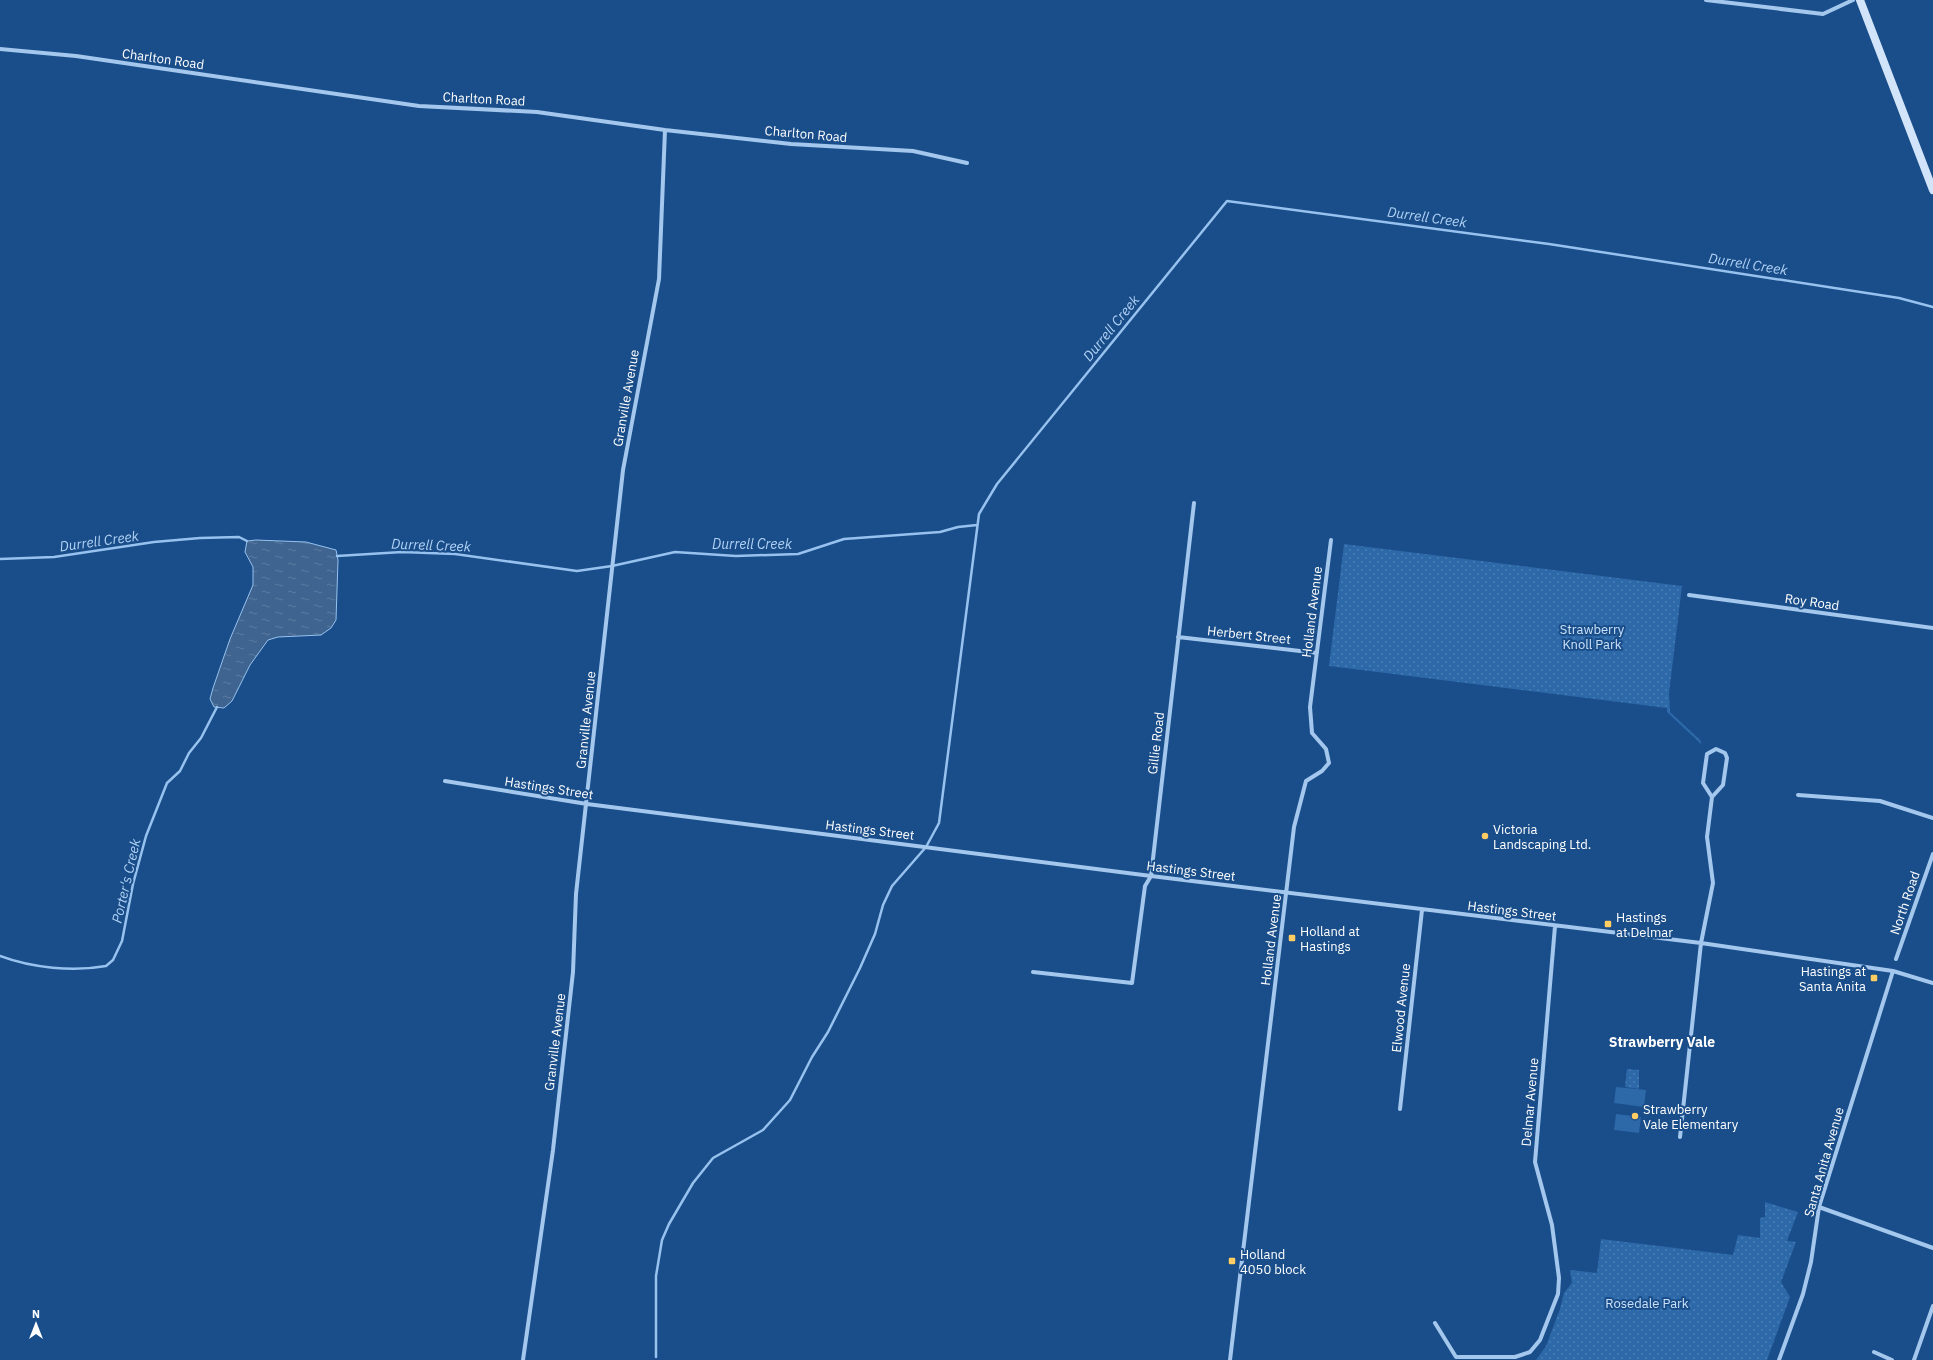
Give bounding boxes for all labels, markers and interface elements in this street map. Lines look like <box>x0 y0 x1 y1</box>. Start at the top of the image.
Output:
street label: Charlton Road <box>121 45 205 73</box>
street label: Charlton Road <box>442 88 526 110</box>
street label: Charlton Road <box>764 122 848 146</box>
water label: Durrell Creek <box>1386 203 1469 232</box>
water label: Durrell Creek <box>1707 249 1790 279</box>
water label: Durrell Creek <box>1079 291 1144 365</box>
street label: Granville Avenue <box>609 348 643 448</box>
water label: Durrell Creek <box>58 526 141 555</box>
water label: Durrell Creek <box>391 535 472 555</box>
water label: Durrell Creek <box>712 535 793 553</box>
street label: Holland Avenue <box>1298 565 1326 659</box>
street label: Roy Road <box>1784 590 1840 614</box>
park label: Strawberry Knoll Park <box>1560 621 1625 653</box>
street label: Herbert Street <box>1206 622 1292 648</box>
street label: Granville Avenue <box>572 670 600 770</box>
street label: Gillie Road <box>1144 711 1168 775</box>
street label: Hastings Street <box>503 773 595 803</box>
street label: Hastings Street <box>825 816 915 844</box>
place label: Victoria Landscaping Ltd. <box>1493 821 1591 853</box>
marker: Victoria Landscaping Ltd. <box>1480 831 1490 841</box>
water label: Porter's Creek <box>108 836 145 925</box>
street label: Hastings Street <box>1146 857 1236 885</box>
street label: North Road <box>1886 869 1924 937</box>
street label: Holland Avenue <box>1257 893 1285 987</box>
street label: Hastings Street <box>1467 897 1557 925</box>
place label: Hastings at Delmar <box>1616 909 1673 941</box>
marker: Hastings at Delmar <box>1603 919 1613 929</box>
place label: Holland at Hastings <box>1300 923 1360 955</box>
marker: Holland at Hastings <box>1287 933 1297 943</box>
street label: Elwood Avenue <box>1388 963 1414 1053</box>
place label: Hastings at Santa Anita <box>1799 963 1866 995</box>
marker: Hastings at Santa Anita <box>1869 973 1879 983</box>
street label: Granville Avenue <box>541 992 569 1092</box>
district label: Strawberry Vale <box>1609 1033 1715 1051</box>
street label: Delmar Avenue <box>1518 1057 1542 1147</box>
place label: Strawberry Vale Elementary <box>1643 1101 1739 1133</box>
street label: Santa Anita Avenue <box>1800 1105 1848 1219</box>
marker: Strawberry Vale Elementary <box>1630 1111 1640 1121</box>
place label: Holland 4050 block <box>1240 1246 1306 1278</box>
marker: Holland 4050 block <box>1227 1256 1237 1266</box>
park label: Rosedale Park <box>1605 1295 1689 1312</box>
north arrow <box>16 1304 56 1344</box>
text: N <box>32 1307 40 1321</box>

